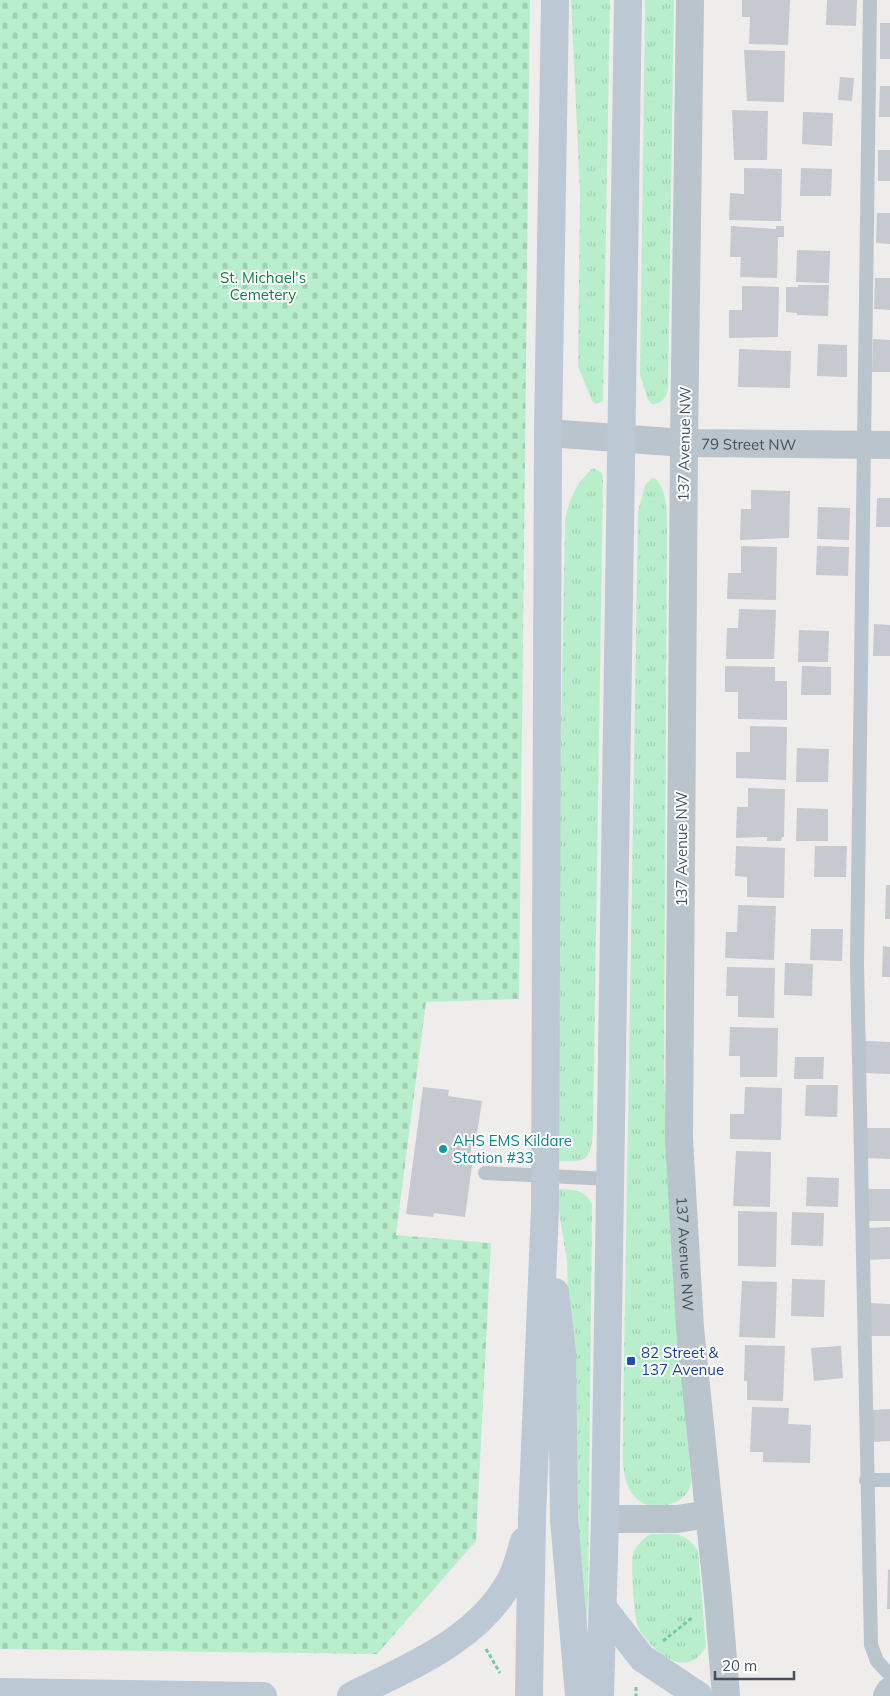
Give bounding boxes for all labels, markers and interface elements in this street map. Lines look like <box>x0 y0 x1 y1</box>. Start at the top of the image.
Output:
park label: St. Michael's Cemetery <box>220 268 306 304</box>
street label: 137 Avenue NW <box>673 386 695 502</box>
street label: 79 Street NW <box>701 434 797 454</box>
street label: 137 Avenue NW <box>672 791 691 906</box>
place label: AHS EMS Kildare Station #33 <box>453 1131 572 1167</box>
marker: AHS EMS Kildare Station #33 <box>437 1143 449 1155</box>
street label: 137 Avenue NW <box>673 1196 699 1312</box>
place label: 82 Street & 137 Avenue <box>641 1343 724 1379</box>
marker: 82 Street & 137 Avenue <box>625 1355 637 1367</box>
scale bar <box>715 1648 794 1680</box>
text: 20 m <box>722 1656 757 1675</box>

